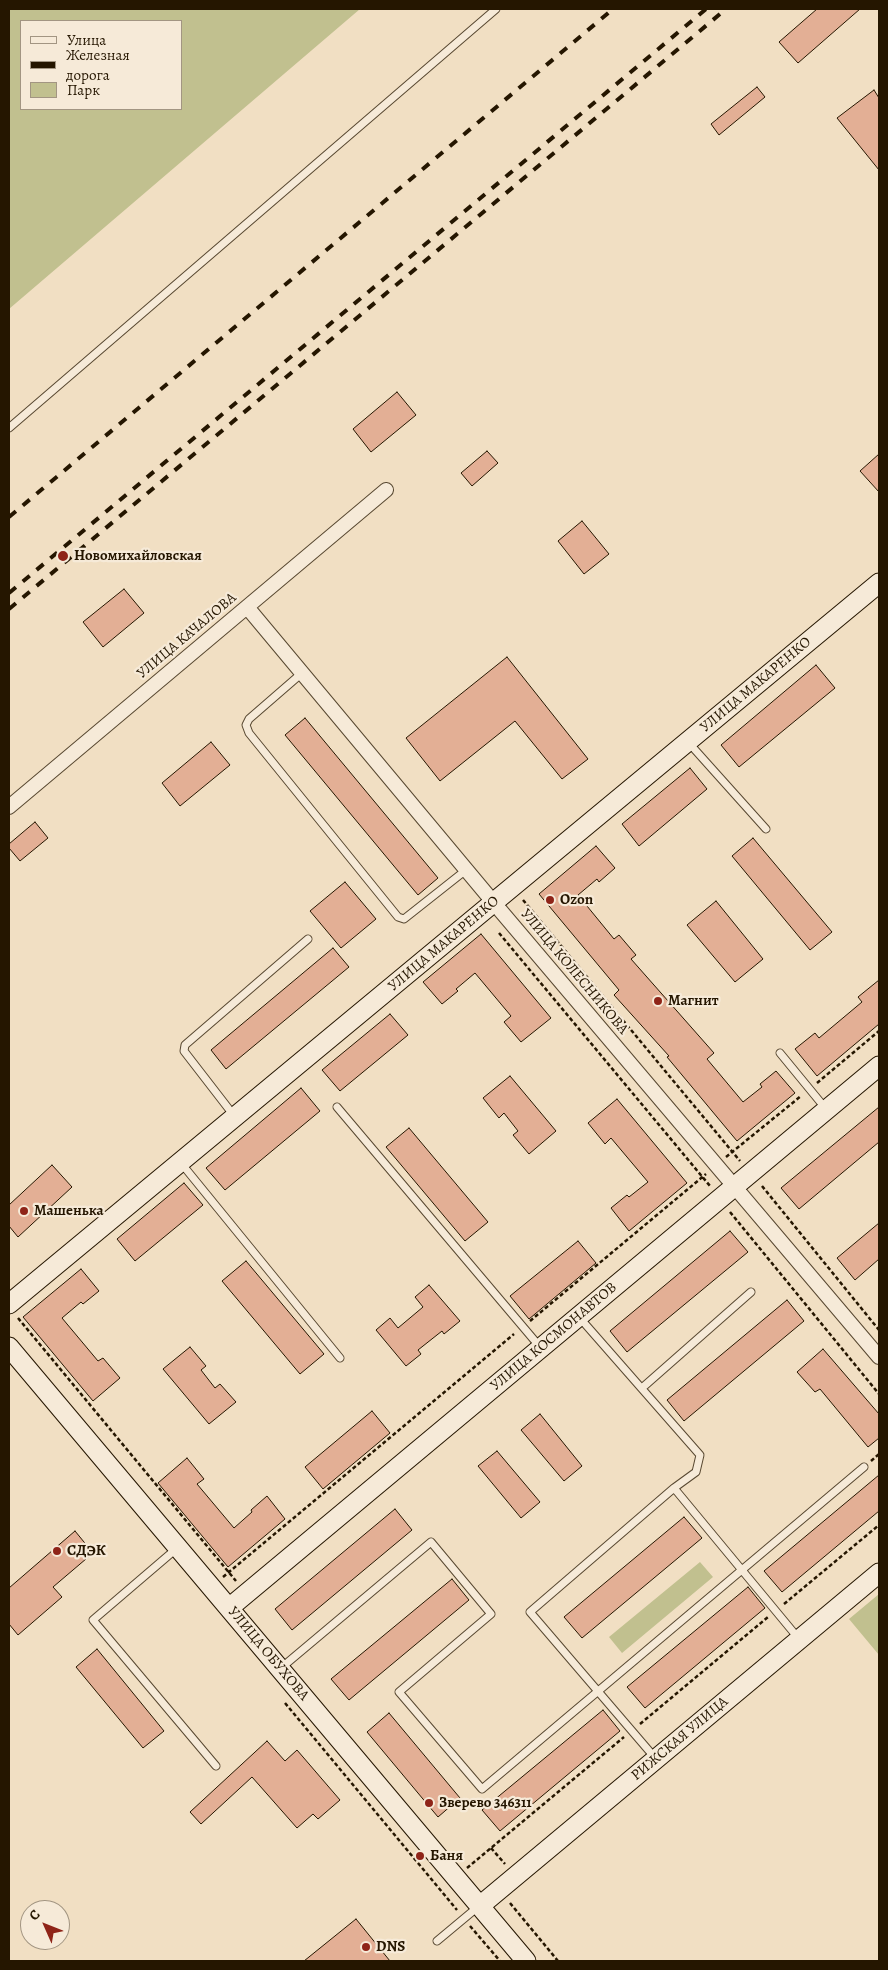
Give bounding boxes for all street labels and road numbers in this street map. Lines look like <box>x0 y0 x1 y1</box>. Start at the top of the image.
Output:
street label: УЛИЦА КАЧАЛОВА <box>134 589 240 683</box>
street label: УЛИЦА МАКАРЕНКО <box>697 633 815 737</box>
street label: УЛИЦА МАКАРЕНКО <box>385 892 503 996</box>
street label: УЛИЦА КОЛЕСНИКОВА <box>516 906 632 1038</box>
street label: УЛИЦА КОСМОНАВТОВ <box>487 1279 621 1395</box>
street label: УЛИЦА ОБУХОВА <box>223 1603 313 1705</box>
street label: РИЖСКАЯ УЛИЦА <box>628 1693 732 1785</box>

